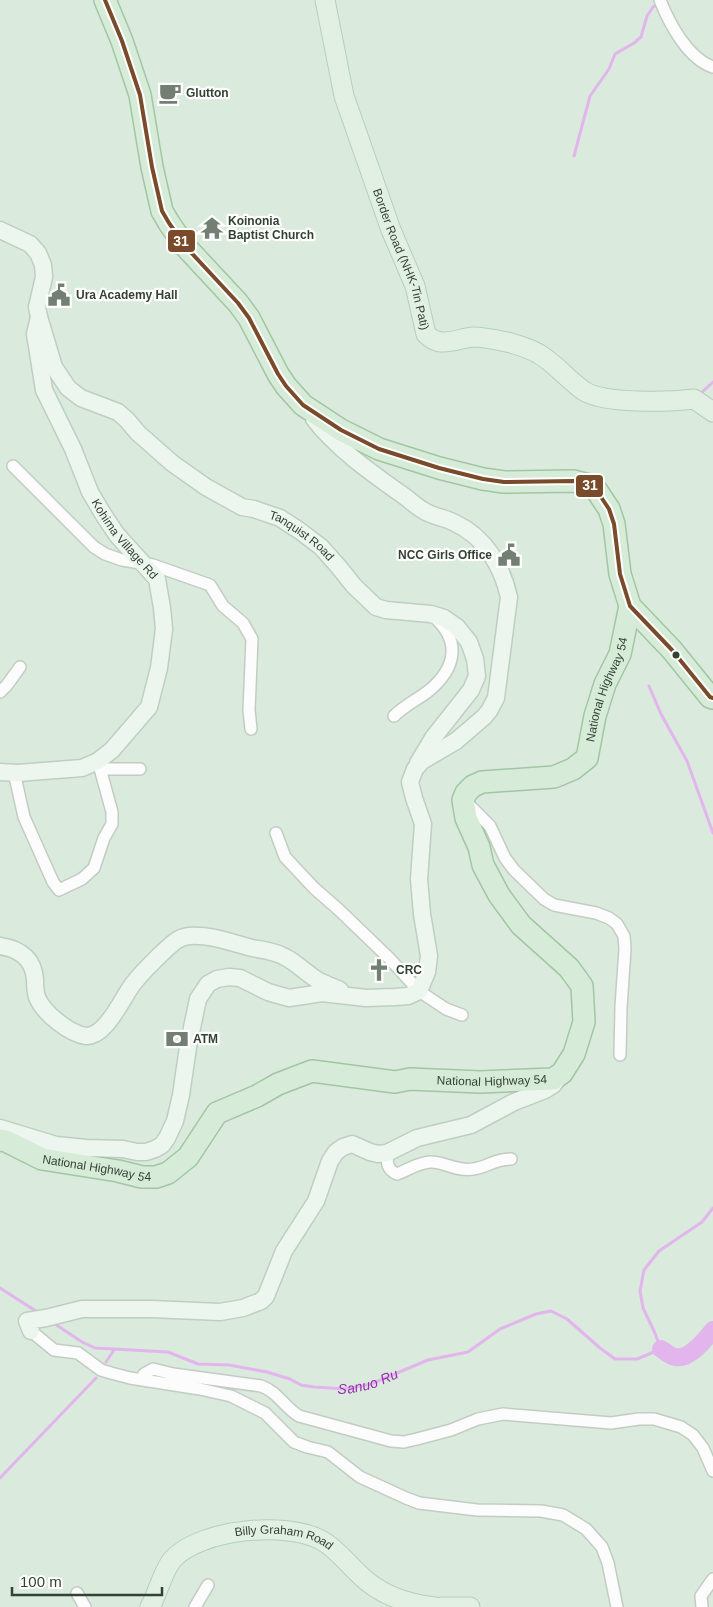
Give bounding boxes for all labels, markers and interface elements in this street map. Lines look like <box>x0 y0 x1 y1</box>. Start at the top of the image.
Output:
cafe icon: Glutton <box>157 80 183 106</box>
place label: Glutton <box>186 86 229 100</box>
street label: Border Road (NHK-Tin Pati) <box>370 187 432 331</box>
place label: Koinonia Baptist Church <box>228 214 314 242</box>
temple icon: Koinonia Baptist Church <box>199 215 225 241</box>
line badge: 31 <box>167 229 196 253</box>
text: 31 <box>173 233 189 249</box>
public building icon: Ura Academy Hall <box>46 282 72 308</box>
place label: Ura Academy Hall <box>76 288 178 302</box>
line badge: 31 <box>575 474 604 498</box>
text: 31 <box>582 477 598 493</box>
street label: Kohima Village Rd <box>89 496 161 582</box>
street label: Tanquist Road <box>268 508 337 563</box>
public building icon: NCC Girls Office <box>496 542 522 568</box>
place label: NCC Girls Office <box>398 548 492 562</box>
street label: National Highway 54 <box>583 636 630 743</box>
unlabelled marker <box>671 650 681 660</box>
church icon: CRC <box>366 957 392 983</box>
place label: CRC <box>396 963 422 977</box>
bank icon: ATM <box>164 1026 190 1052</box>
place label: ATM <box>193 1032 218 1046</box>
street label: National Highway 54 <box>437 1072 548 1089</box>
street label: National Highway 54 <box>41 1152 151 1184</box>
water label: Sanuo Ru <box>337 1366 401 1397</box>
street label: Billy Graham Road <box>234 1523 336 1553</box>
scale bar <box>12 1564 162 1596</box>
text: 100 m <box>20 1573 62 1590</box>

